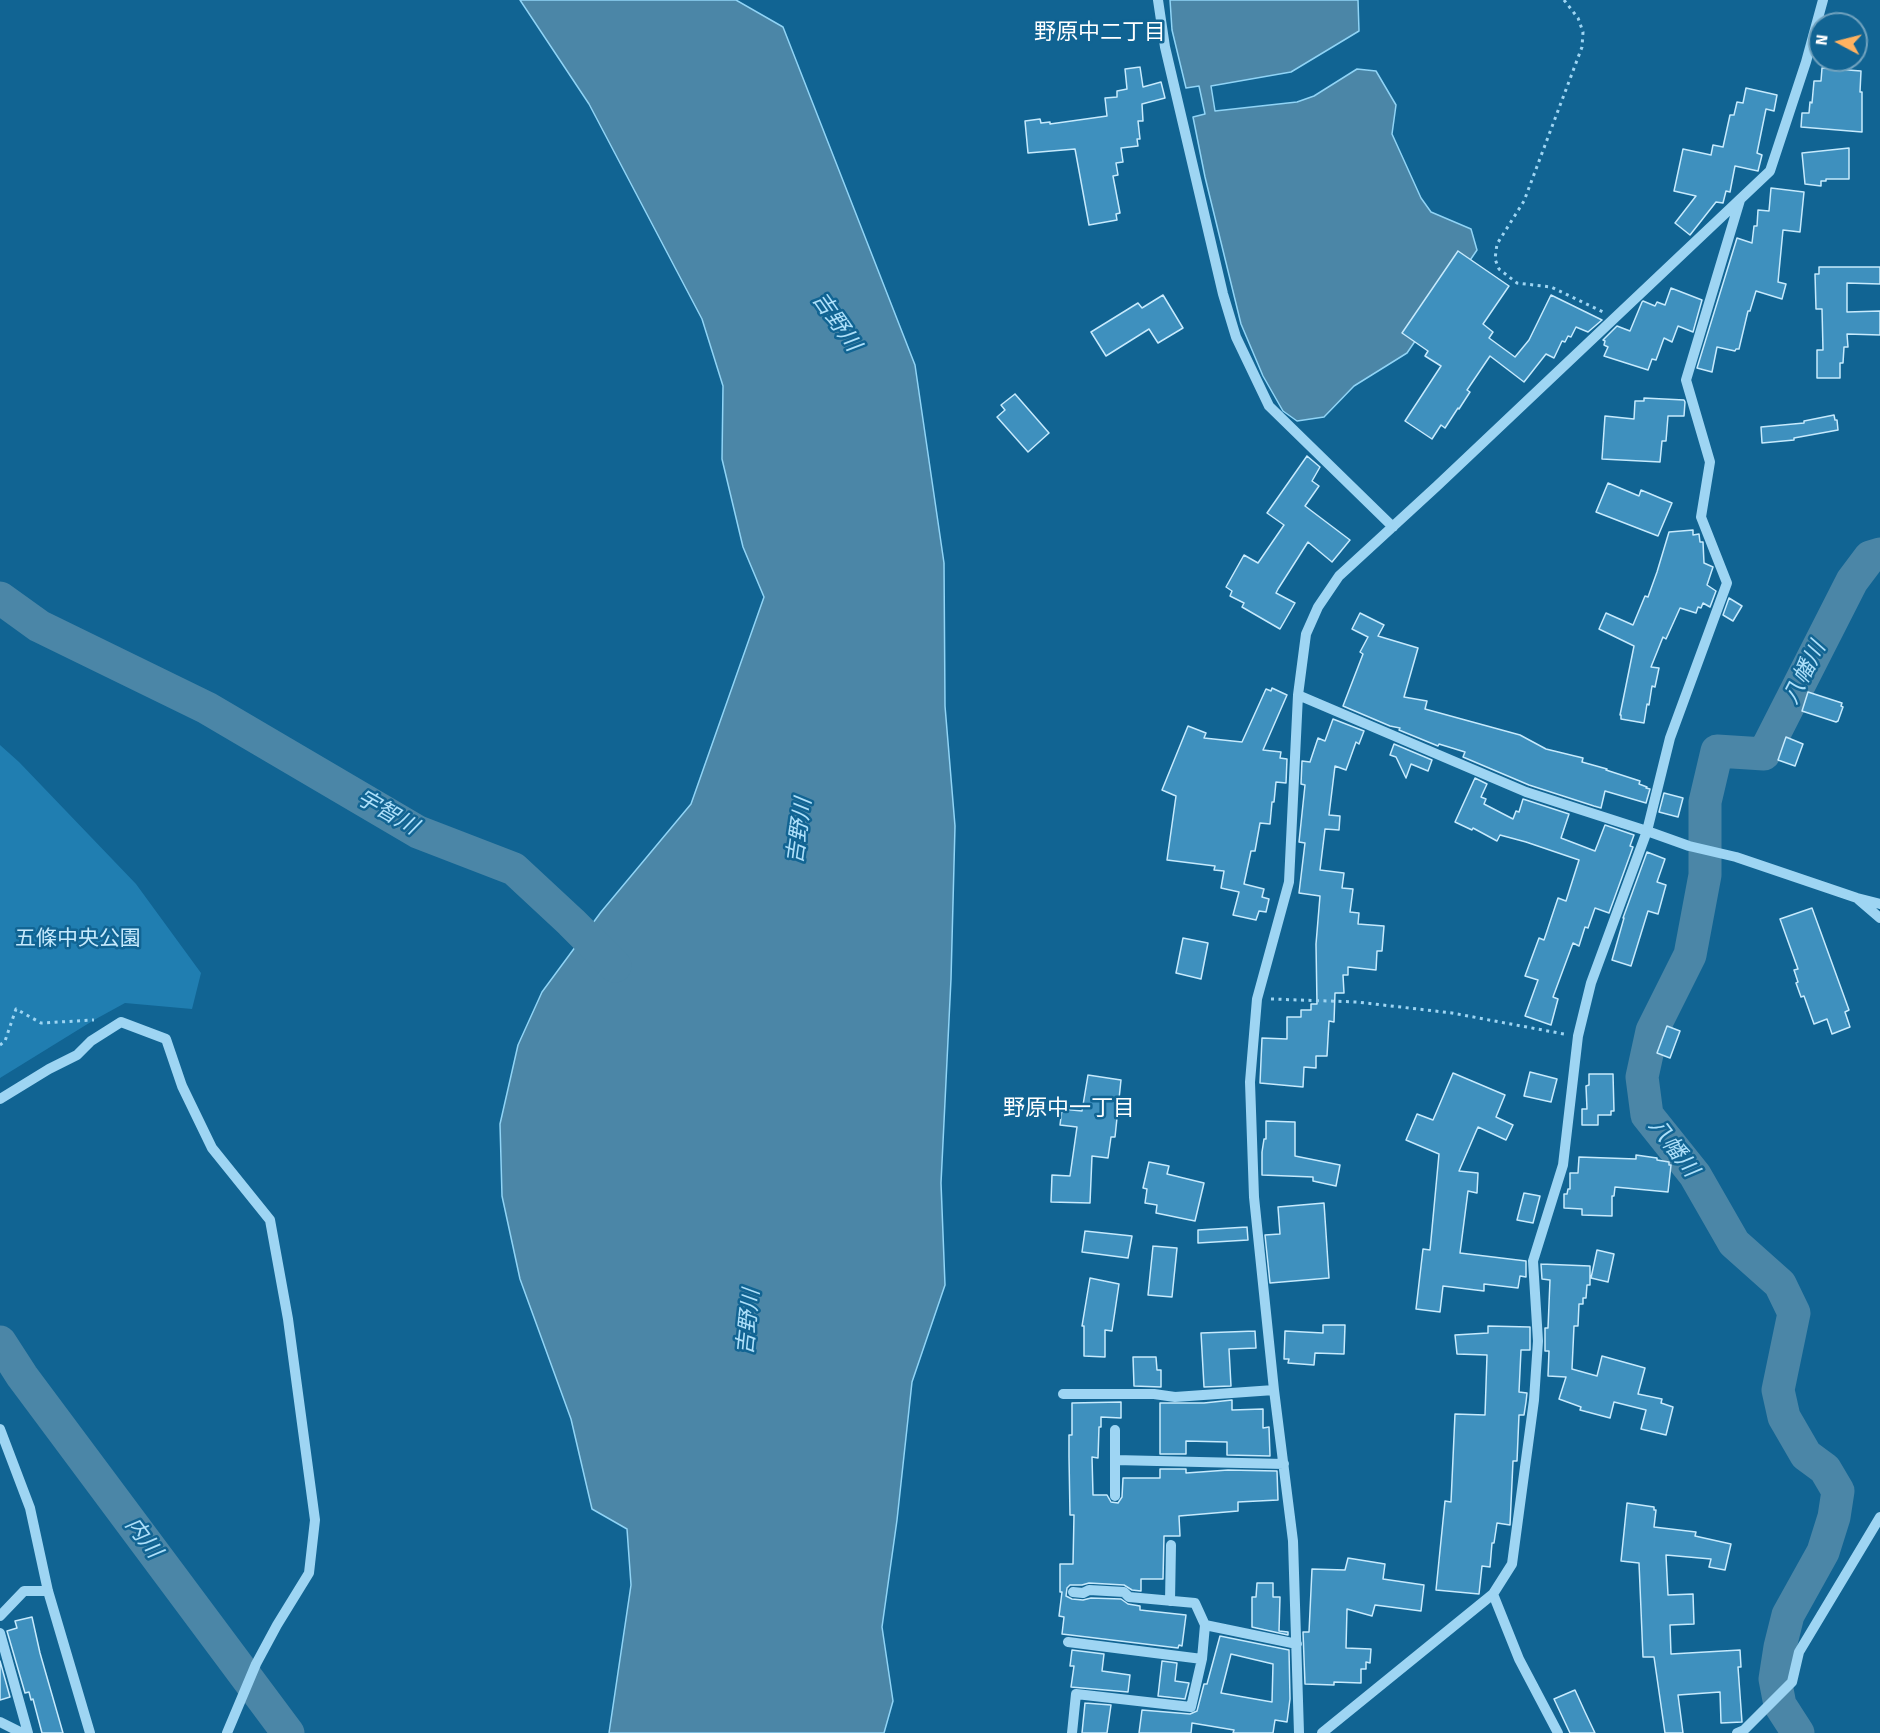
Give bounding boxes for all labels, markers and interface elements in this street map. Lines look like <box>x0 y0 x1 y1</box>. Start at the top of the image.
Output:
north arrow <box>1808 12 1868 72</box>
district label: 野原中二丁目 <box>1034 20 1166 46</box>
text: N <box>1812 34 1832 46</box>
water label: 吉野川 <box>806 287 866 357</box>
water label: 八幡川 <box>1778 638 1832 708</box>
water label: 宇智川 <box>352 785 422 841</box>
water label: 吉野川 <box>782 796 818 866</box>
park label: 五條中央公園 <box>15 926 141 952</box>
district label: 野原中一丁目 <box>1003 1096 1135 1122</box>
water label: 八幡川 <box>1643 1114 1703 1182</box>
water label: 吉野川 <box>732 1288 766 1356</box>
water label: 内川 <box>119 1512 167 1564</box>

